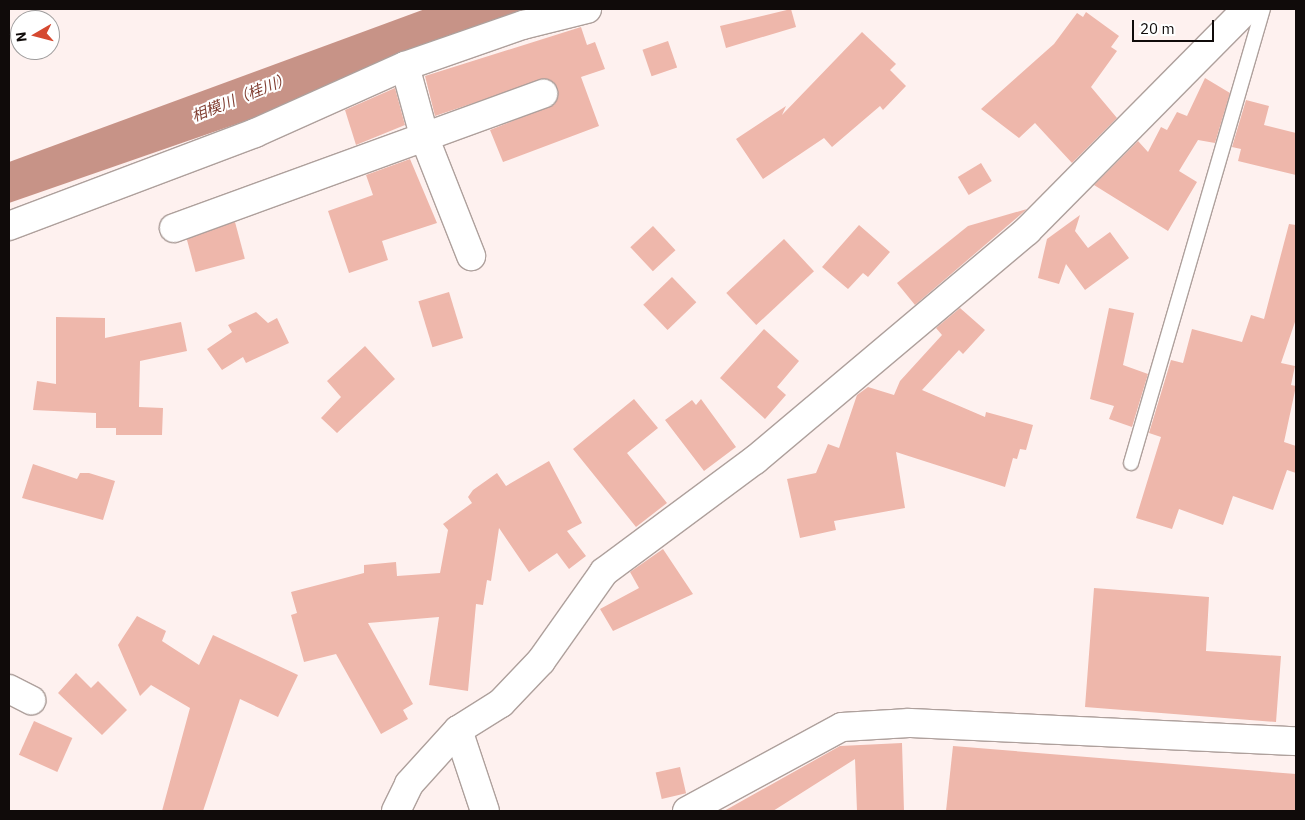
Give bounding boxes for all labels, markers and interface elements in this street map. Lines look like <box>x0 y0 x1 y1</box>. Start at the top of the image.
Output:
north arrow <box>10 10 60 60</box>
scale bar <box>1135 10 1218 42</box>
text: 20 m <box>1140 19 1175 38</box>
text: N <box>12 31 31 43</box>
water label: 相模川（桂川） <box>189 69 293 125</box>

